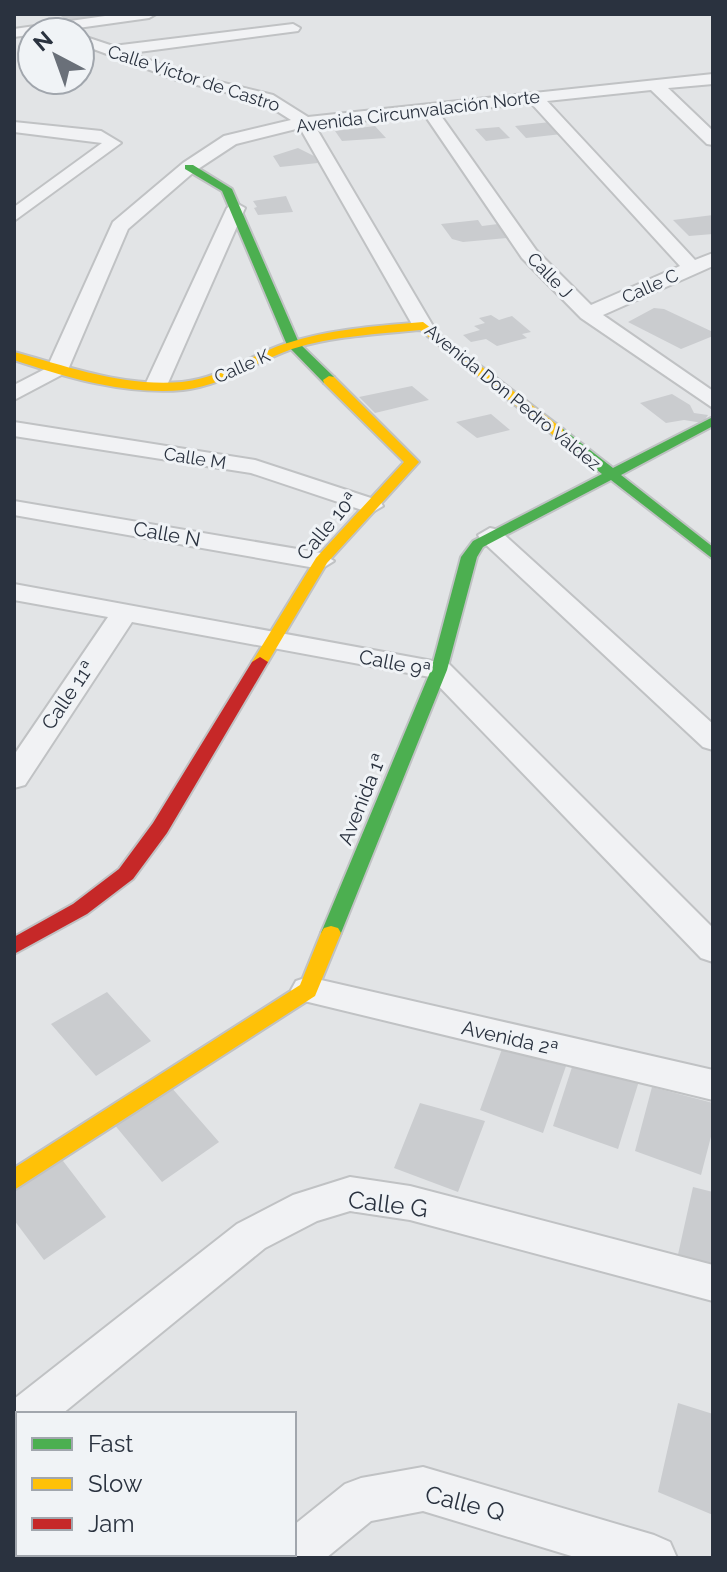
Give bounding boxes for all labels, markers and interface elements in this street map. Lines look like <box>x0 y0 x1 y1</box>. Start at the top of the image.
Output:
north arrow <box>16 16 96 96</box>
text: N <box>28 26 58 56</box>
street label: Calle Víctor de Castro <box>105 40 283 116</box>
street label: Avenida Circunvalación Norte <box>295 86 541 136</box>
street label: Calle J <box>523 248 577 302</box>
street label: Calle C <box>619 264 681 308</box>
street label: Avenida Don Pedro Valdez <box>421 320 605 474</box>
street label: Calle K <box>211 344 273 388</box>
street label: Calle M <box>162 443 228 473</box>
street label: Calle 10ª <box>292 487 362 565</box>
street label: Calle N <box>132 516 202 552</box>
street label: Calle 9ª <box>357 644 433 682</box>
street label: Calle 11ª <box>36 656 100 734</box>
street label: Avenida 1ª <box>333 750 391 848</box>
street label: Avenida 2ª <box>459 1015 561 1061</box>
street label: Calle G <box>347 1185 429 1223</box>
legend <box>16 1412 296 1556</box>
text: Fast <box>88 1429 133 1458</box>
text: Slow <box>88 1469 143 1498</box>
street label: Calle Q <box>422 1479 508 1527</box>
text: Jam <box>88 1509 134 1538</box>

